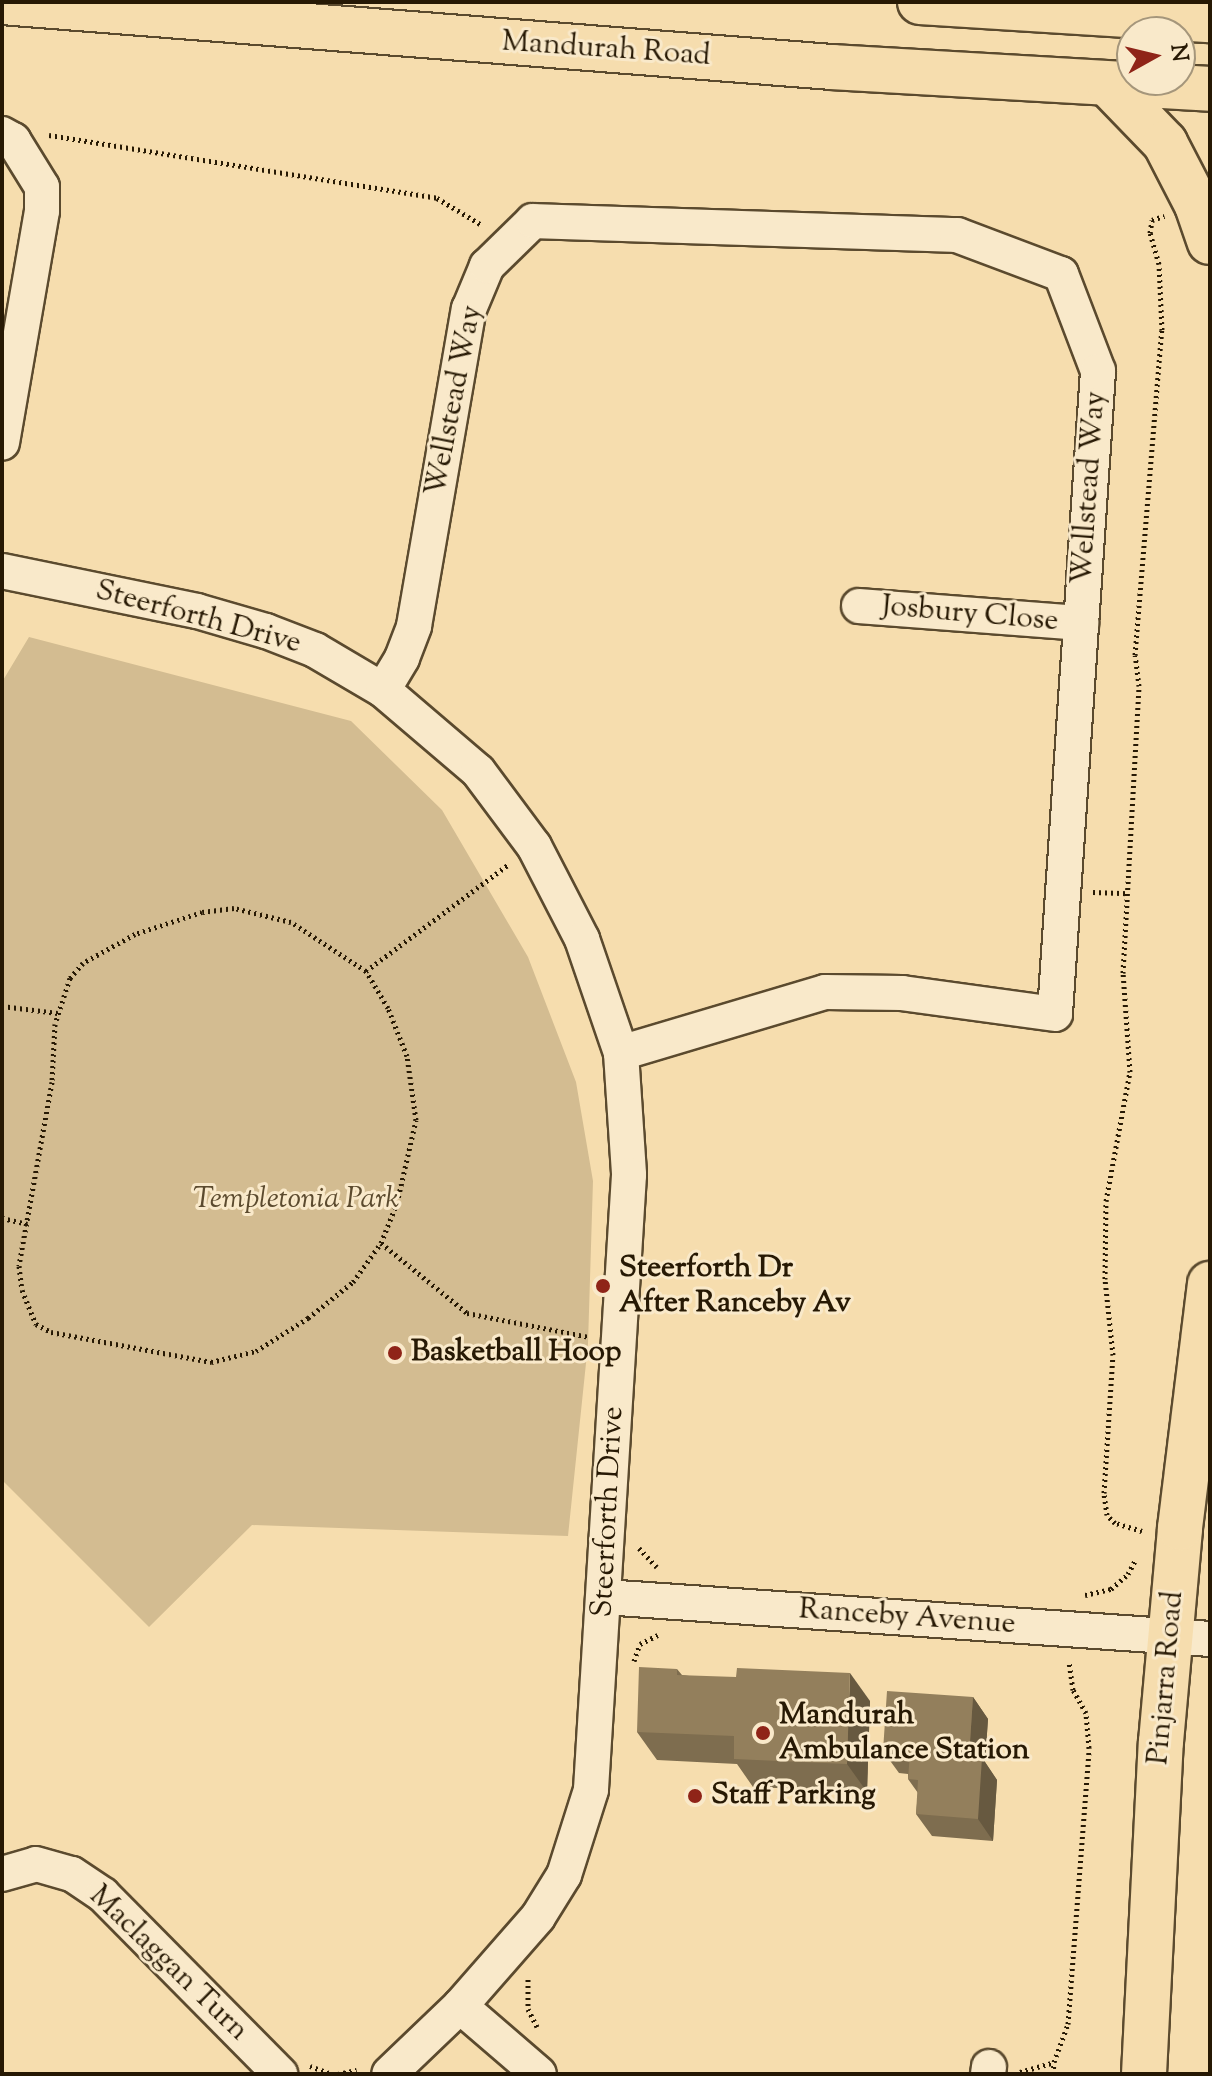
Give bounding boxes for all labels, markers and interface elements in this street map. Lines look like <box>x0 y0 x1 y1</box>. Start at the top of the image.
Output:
north arrow <box>1116 16 1196 96</box>
street label: Mandurah Road <box>500 25 712 75</box>
text: N <box>1161 42 1195 64</box>
street label: Wellstead Way <box>419 303 491 499</box>
street label: Wellstead Way <box>1065 390 1115 586</box>
street label: Steerforth Drive <box>91 573 305 663</box>
street label: Josbury Close <box>880 589 1060 641</box>
park label: Templetonia Park <box>193 1182 399 1218</box>
place label: Steerforth Dr After Ranceby Av <box>619 1251 851 1322</box>
marker: Steerforth Dr After Ranceby Av <box>594 1277 612 1295</box>
place label: Basketball Hoop <box>411 1335 621 1371</box>
marker: Basketball Hoop <box>386 1344 404 1362</box>
street label: Steerforth Drive <box>585 1406 633 1618</box>
street label: Pinjarra Road <box>1141 1590 1193 1766</box>
street label: Ranceby Avenue <box>797 1592 1017 1644</box>
place label: Mandurah Ambulance Station <box>779 1698 1030 1768</box>
marker: Mandurah Ambulance Station <box>754 1724 772 1742</box>
place label: Staff Parking <box>711 1778 876 1814</box>
marker: Staff Parking <box>686 1787 704 1805</box>
street label: Maclaggan Turn <box>81 1879 255 2049</box>

